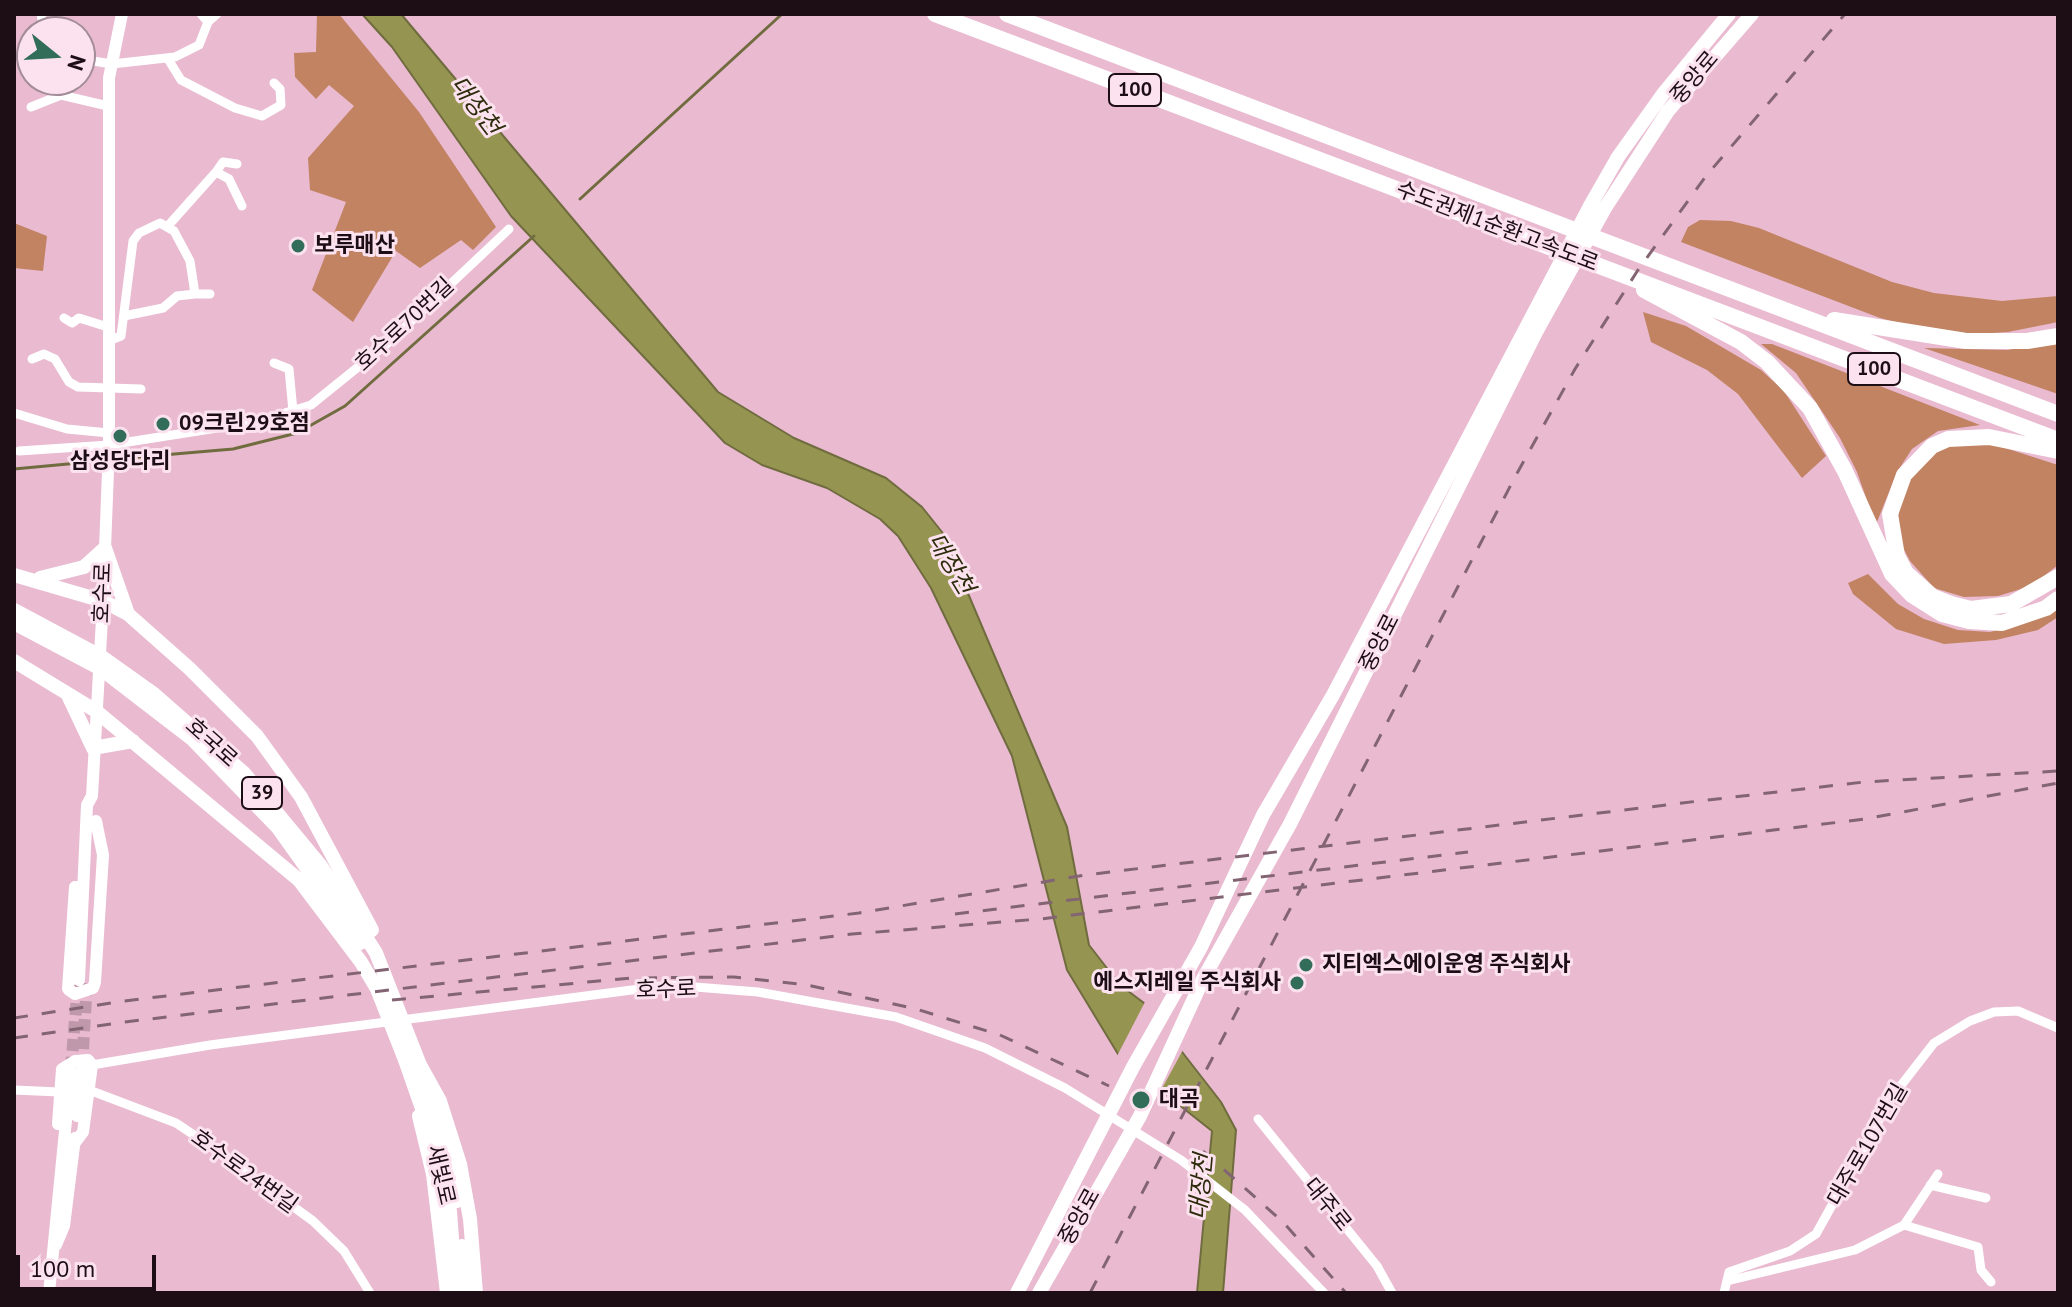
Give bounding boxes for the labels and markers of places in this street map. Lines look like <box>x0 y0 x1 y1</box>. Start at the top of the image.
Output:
place label: 보루매산 <box>314 233 395 259</box>
marker: 보루매산 <box>289 237 307 255</box>
place label: 09크린29호점 <box>179 411 310 437</box>
marker: 09크린29호점 <box>154 415 172 433</box>
marker: 삼성당다리 <box>111 427 129 445</box>
place label: 삼성당다리 <box>69 449 171 475</box>
place label: 지티엑스에이운영 주식회사 <box>1322 952 1570 978</box>
marker: 지티엑스에이운영 주식회사 <box>1297 956 1315 974</box>
place label: 에스지레일 주식회사 <box>1093 970 1281 996</box>
marker: 에스지레일 주식회사 <box>1288 974 1306 992</box>
place label: 대곡 <box>1159 1087 1199 1113</box>
marker: 대곡 <box>1130 1089 1152 1111</box>

